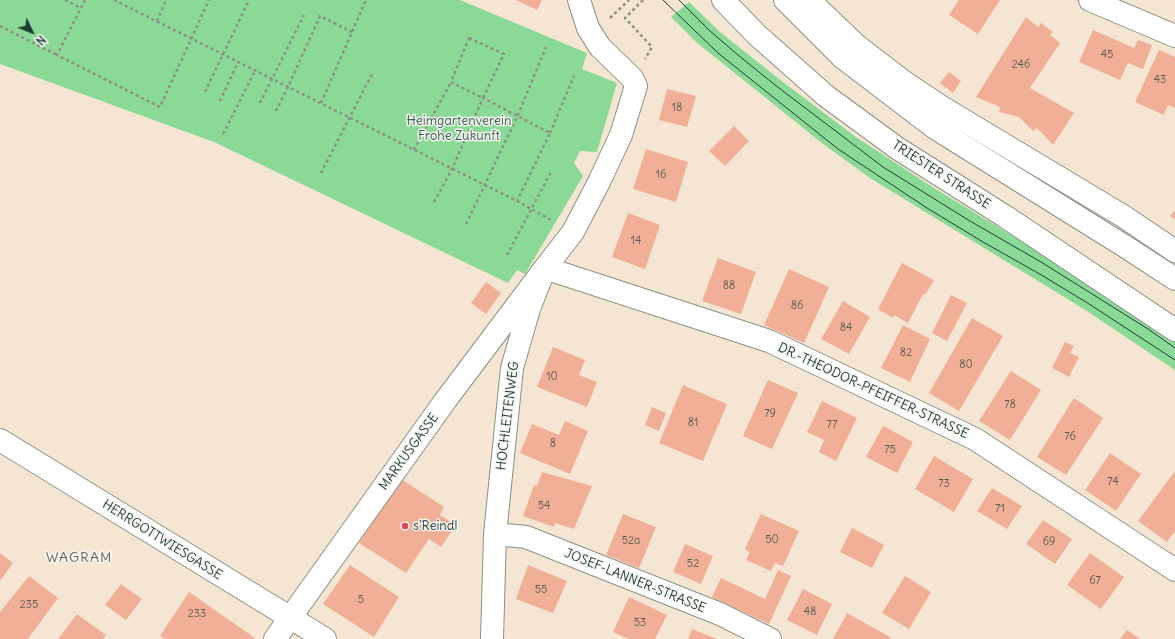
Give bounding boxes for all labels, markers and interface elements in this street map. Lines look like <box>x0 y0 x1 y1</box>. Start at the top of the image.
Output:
north arrow <box>12 12 52 52</box>
text: N <box>33 33 48 48</box>
house number: 45 <box>1101 48 1113 62</box>
house number: 246 <box>1012 58 1030 72</box>
house number: 43 <box>1154 73 1166 87</box>
house number: 18 <box>672 101 682 115</box>
park label: Heimgartenverein Frohe Zukunft <box>407 113 511 144</box>
street label: TRIESTER STRASSE <box>889 137 993 213</box>
house number: 16 <box>656 168 666 182</box>
house number: 14 <box>631 234 641 248</box>
house number: 88 <box>723 279 735 293</box>
house number: 86 <box>791 299 803 313</box>
house number: 84 <box>840 321 852 335</box>
street label: DR.-THEODOR-PFEIFFER-STRASSE <box>775 340 971 442</box>
house number: 82 <box>900 346 912 360</box>
house number: 80 <box>959 358 973 372</box>
street label: HOCHLEITENWEG <box>494 361 522 471</box>
house number: 10 <box>546 370 558 384</box>
house number: 78 <box>1004 398 1016 412</box>
house number: 79 <box>764 407 776 421</box>
street label: MARKUSGASSE <box>376 411 442 493</box>
house number: 81 <box>688 416 698 430</box>
house number: 77 <box>827 418 837 432</box>
house number: 76 <box>1064 430 1076 444</box>
house number: 8 <box>550 437 556 451</box>
house number: 75 <box>884 443 896 457</box>
house number: 74 <box>1107 475 1119 489</box>
house number: 73 <box>938 477 950 491</box>
street label: HERRGOTTWIESGASSE <box>99 497 225 583</box>
house number: 54 <box>538 499 550 513</box>
house number: 71 <box>995 502 1005 516</box>
place label: s'Reindl <box>413 518 457 534</box>
marker: s'Reindl <box>400 521 410 531</box>
house number: 50 <box>765 533 779 547</box>
house number: 52a <box>622 534 640 548</box>
house number: 69 <box>1043 535 1055 549</box>
street label: JOSEF-LANNER-STRASSE <box>562 545 708 617</box>
district label: WAGRAM <box>46 550 112 566</box>
house number: 52 <box>687 557 699 571</box>
house number: 67 <box>1089 574 1101 588</box>
house number: 55 <box>535 583 547 597</box>
house number: 5 <box>358 593 364 607</box>
house number: 235 <box>20 598 38 612</box>
house number: 48 <box>804 605 816 619</box>
house number: 233 <box>188 607 206 621</box>
house number: 53 <box>634 616 646 630</box>

